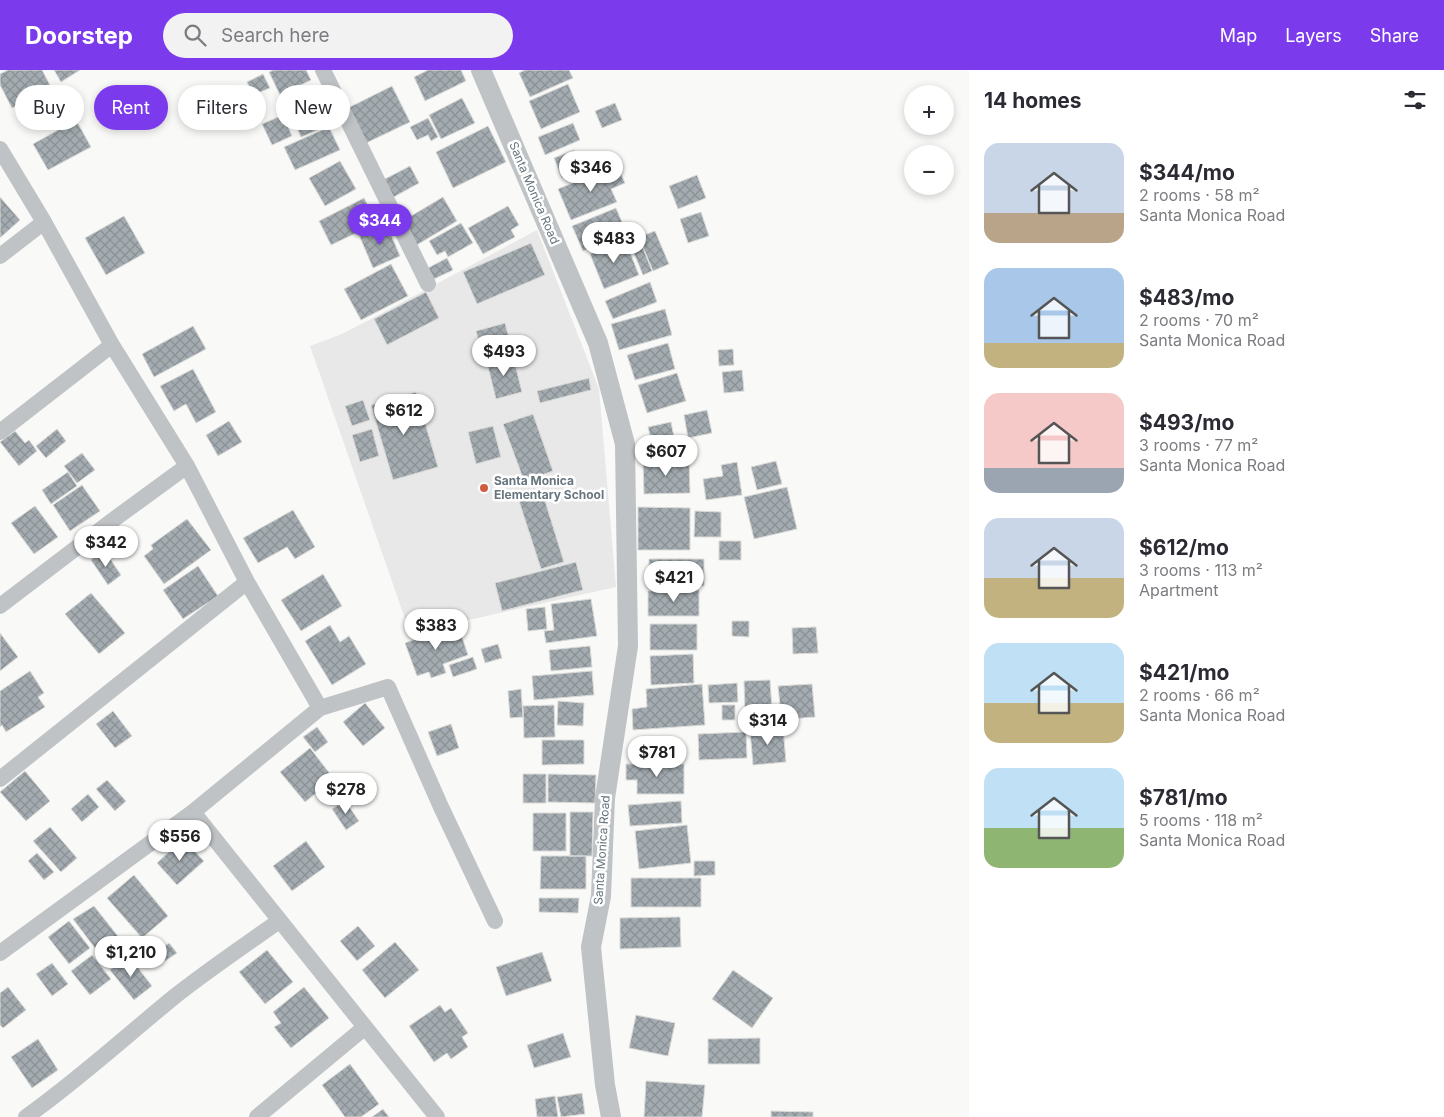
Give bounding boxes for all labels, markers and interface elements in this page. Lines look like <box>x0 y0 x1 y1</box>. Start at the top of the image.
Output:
search box <box>163 13 513 58</box>
text: Doorstep <box>25 21 133 50</box>
icon: search <box>181 21 209 49</box>
text: Search here <box>221 24 330 47</box>
text: Map <box>1220 25 1257 46</box>
text: Layers <box>1285 25 1342 46</box>
text: Share <box>1370 25 1419 46</box>
chip: Buy <box>15 85 84 130</box>
chip: Rent <box>94 85 168 130</box>
chip: Filters <box>178 85 266 130</box>
chip: New <box>276 85 350 130</box>
map controls <box>904 85 954 195</box>
button: + <box>904 85 954 135</box>
icon: filters <box>1401 86 1429 114</box>
text: 14 homes <box>984 88 1082 113</box>
street label: Santa Monica Road <box>506 139 563 246</box>
button: − <box>904 145 954 195</box>
pin: $346 <box>561 150 621 193</box>
text: $346 <box>570 157 612 177</box>
text: $344/mo <box>1139 160 1235 185</box>
icon: home <box>1024 163 1084 223</box>
text: 2 rooms · 58 m² <box>1139 185 1259 205</box>
pin: $344 <box>350 204 410 246</box>
text: Santa Monica Road <box>1139 205 1285 225</box>
text: $344 <box>359 210 401 230</box>
pin: $483 <box>584 222 644 264</box>
text: $483 <box>593 228 635 248</box>
text: $483/mo <box>1139 285 1234 310</box>
icon: home <box>1024 288 1084 348</box>
text: 2 rooms · 70 m² <box>1139 310 1259 330</box>
text: Santa Monica Road <box>1139 330 1285 350</box>
pin: $493 <box>474 334 534 377</box>
text: $493 <box>483 341 525 361</box>
pin: $612 <box>374 394 434 436</box>
text: $612 <box>385 400 423 420</box>
text: $493/mo <box>1139 410 1234 435</box>
icon: home <box>1024 413 1084 473</box>
pin: $607 <box>636 434 696 477</box>
text: 3 rooms · 77 m² <box>1139 435 1258 455</box>
text: $607 <box>646 441 686 461</box>
text: Santa Monica Road <box>1139 455 1285 475</box>
place label: Santa Monica Elementary School <box>494 473 604 502</box>
marker: Santa Monica Elementary School <box>478 482 490 494</box>
pin: $342 <box>76 526 136 568</box>
text: $342 <box>85 532 127 552</box>
text: $612/mo <box>1139 535 1229 560</box>
icon: home <box>1024 538 1084 598</box>
pin: $421 <box>644 560 704 603</box>
text: 3 rooms · 113 m² <box>1139 560 1263 580</box>
text: $421 <box>655 567 693 587</box>
text: Apartment <box>1139 580 1219 600</box>
pin: $383 <box>406 608 466 651</box>
text: $383 <box>415 615 457 635</box>
text: $421/mo <box>1139 660 1229 685</box>
icon: home <box>1024 663 1084 723</box>
text: 2 rooms · 66 m² <box>1139 685 1260 705</box>
pin: $314 <box>738 704 798 746</box>
text: Santa Monica Road <box>1139 705 1285 725</box>
text: $314 <box>749 710 787 730</box>
pin: $781 <box>627 736 687 778</box>
text: $781 <box>639 742 675 762</box>
pin: $278 <box>316 772 376 815</box>
text: $278 <box>326 779 366 799</box>
text: $781/mo <box>1139 785 1228 810</box>
icon: home <box>1024 788 1084 848</box>
street label: Santa Monica Road <box>590 795 613 905</box>
text: 5 rooms · 118 m² <box>1139 810 1263 830</box>
pin: $556 <box>150 820 210 862</box>
text: $556 <box>159 826 201 846</box>
text: Santa Monica Road <box>1139 830 1285 850</box>
pin: $1,210 <box>90 936 172 978</box>
text: $1,210 <box>106 942 156 962</box>

